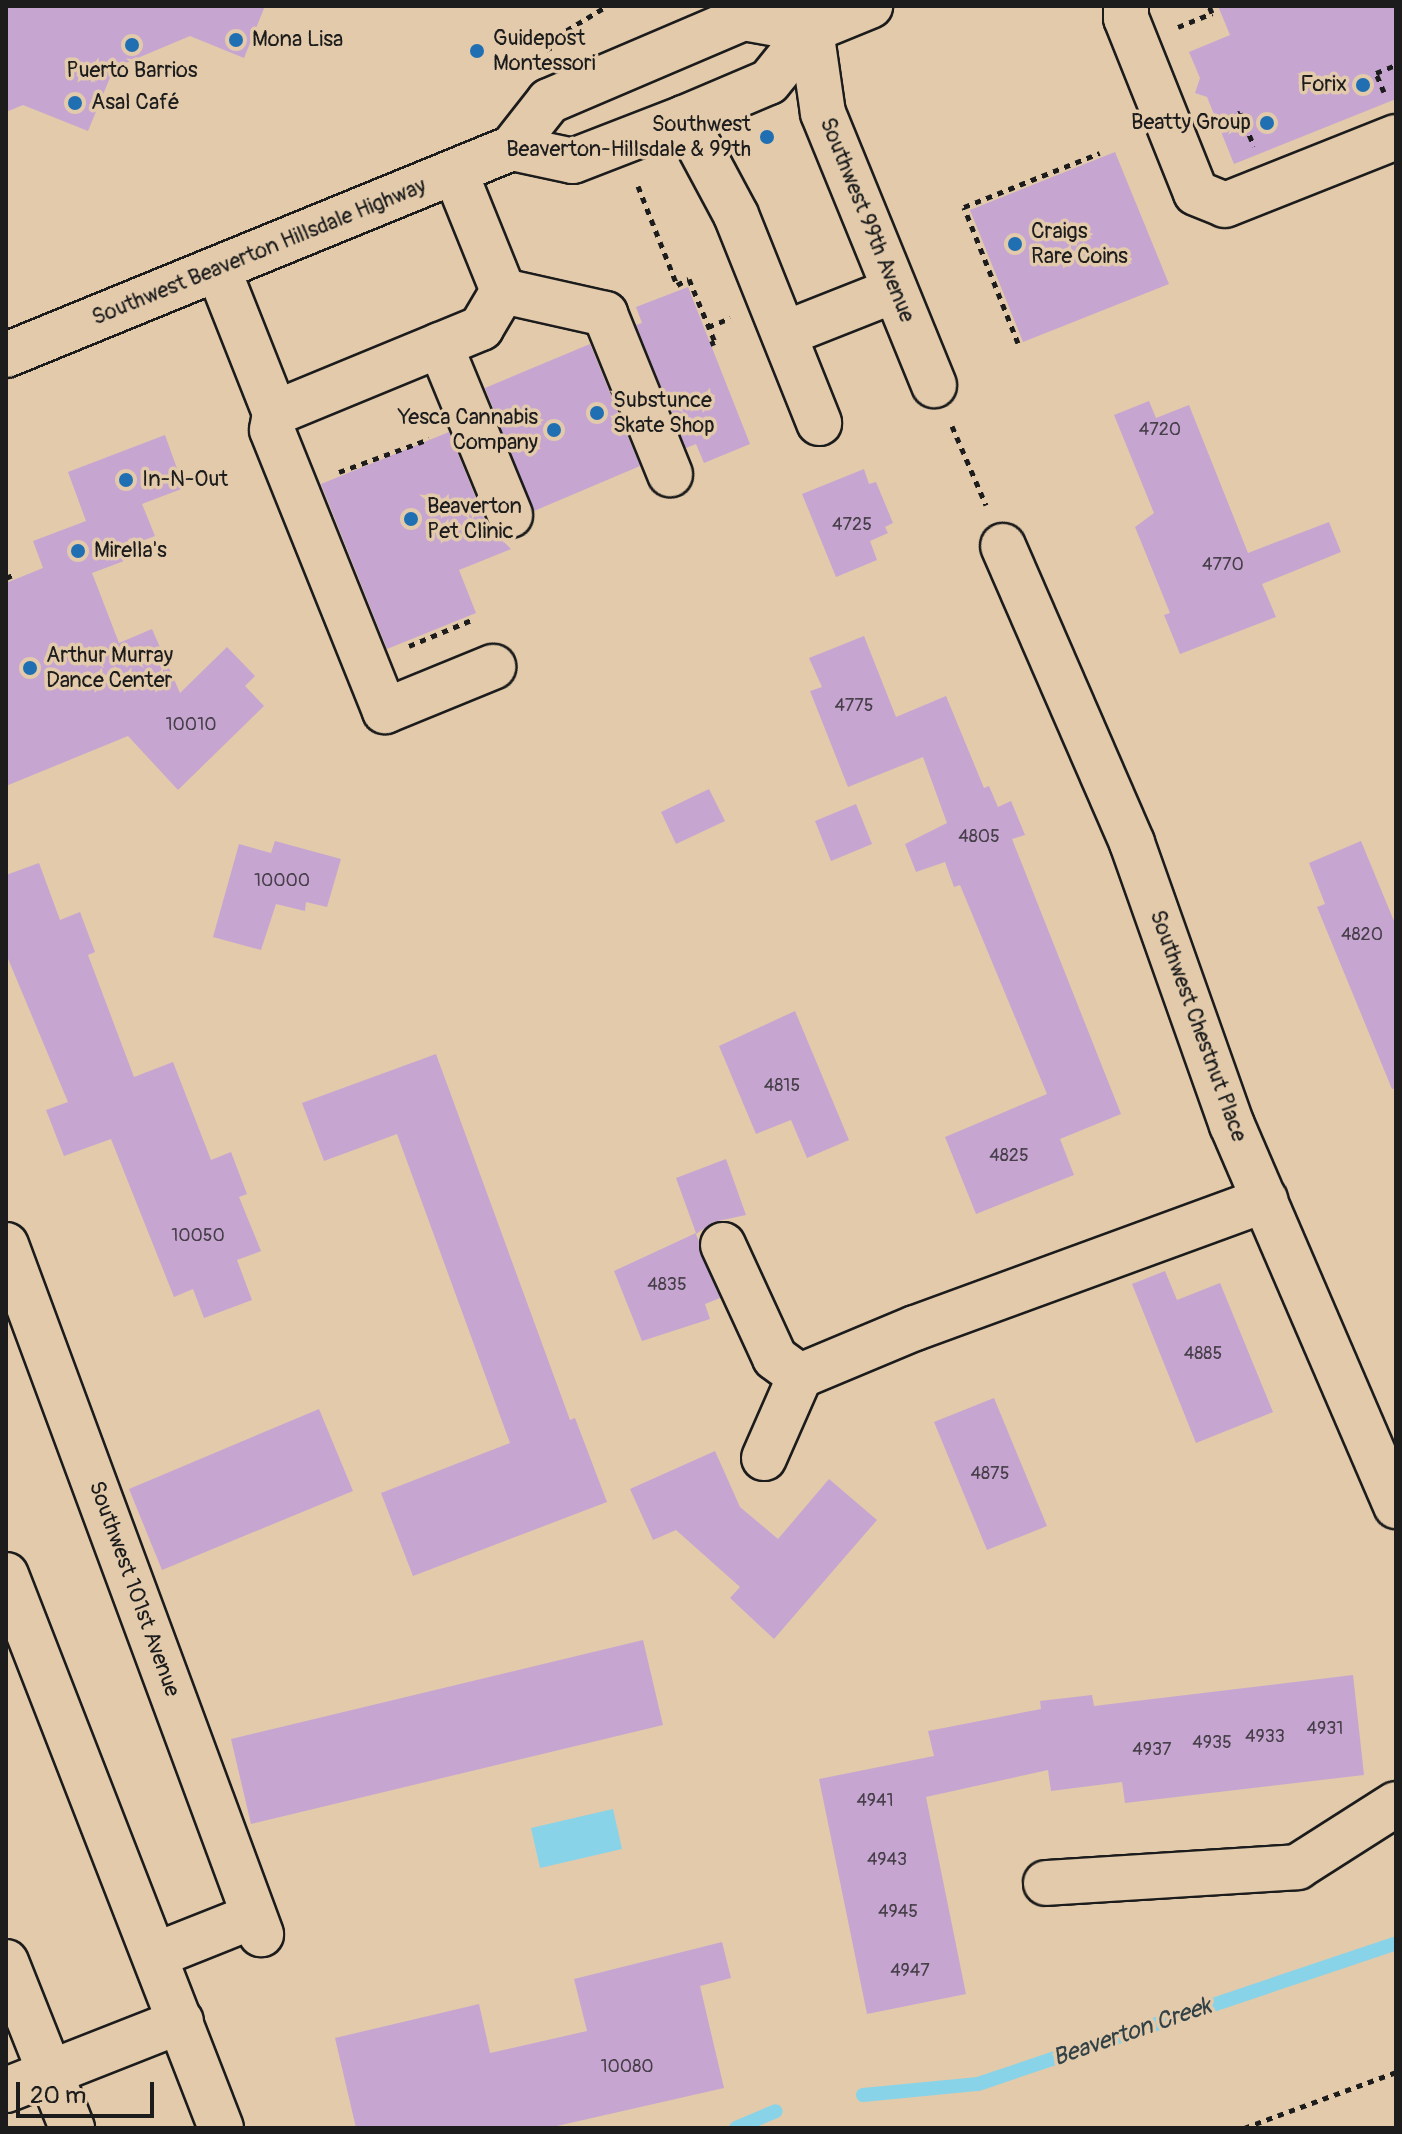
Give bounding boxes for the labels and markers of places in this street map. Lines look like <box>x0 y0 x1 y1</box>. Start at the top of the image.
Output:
place label: Guidepost Montessori <box>493 25 596 76</box>
place label: Mona Lisa <box>252 27 343 53</box>
marker: Mona Lisa <box>227 31 245 49</box>
marker: Puerto Barrios <box>123 36 141 54</box>
marker: Guidepost Montessori <box>468 42 486 60</box>
place label: Puerto Barrios <box>66 58 198 84</box>
place label: Forix <box>1300 72 1347 98</box>
marker: Forix <box>1354 76 1372 94</box>
place label: Asal Café <box>91 90 180 116</box>
marker: Asal Café <box>66 94 84 112</box>
place label: Beatty Group <box>1131 110 1251 136</box>
place label: Southwest Beaverton-Hillsdale & 99th <box>506 111 751 162</box>
marker: Beatty Group <box>1258 114 1276 132</box>
marker: Southwest Beaverton-Hillsdale & 99th <box>758 128 776 146</box>
place label: Craigs Rare Coins <box>1031 218 1128 270</box>
marker: Craigs Rare Coins <box>1006 235 1024 253</box>
place label: Substunce Skate Shop <box>613 387 715 438</box>
place label: Yesca Cannabis Company <box>398 404 538 456</box>
marker: Substunce Skate Shop <box>588 404 606 422</box>
marker: Yesca Cannabis Company <box>545 421 563 439</box>
place label: In-N-Out <box>142 467 228 493</box>
marker: In-N-Out <box>117 471 135 489</box>
place label: Beaverton Pet Clinic <box>427 493 522 544</box>
marker: Beaverton Pet Clinic <box>402 510 420 528</box>
place label: Mirella's <box>94 538 167 564</box>
marker: Mirella's <box>69 542 87 560</box>
place label: Arthur Murray Dance Center <box>46 642 173 694</box>
marker: Arthur Murray Dance Center <box>21 659 39 677</box>

